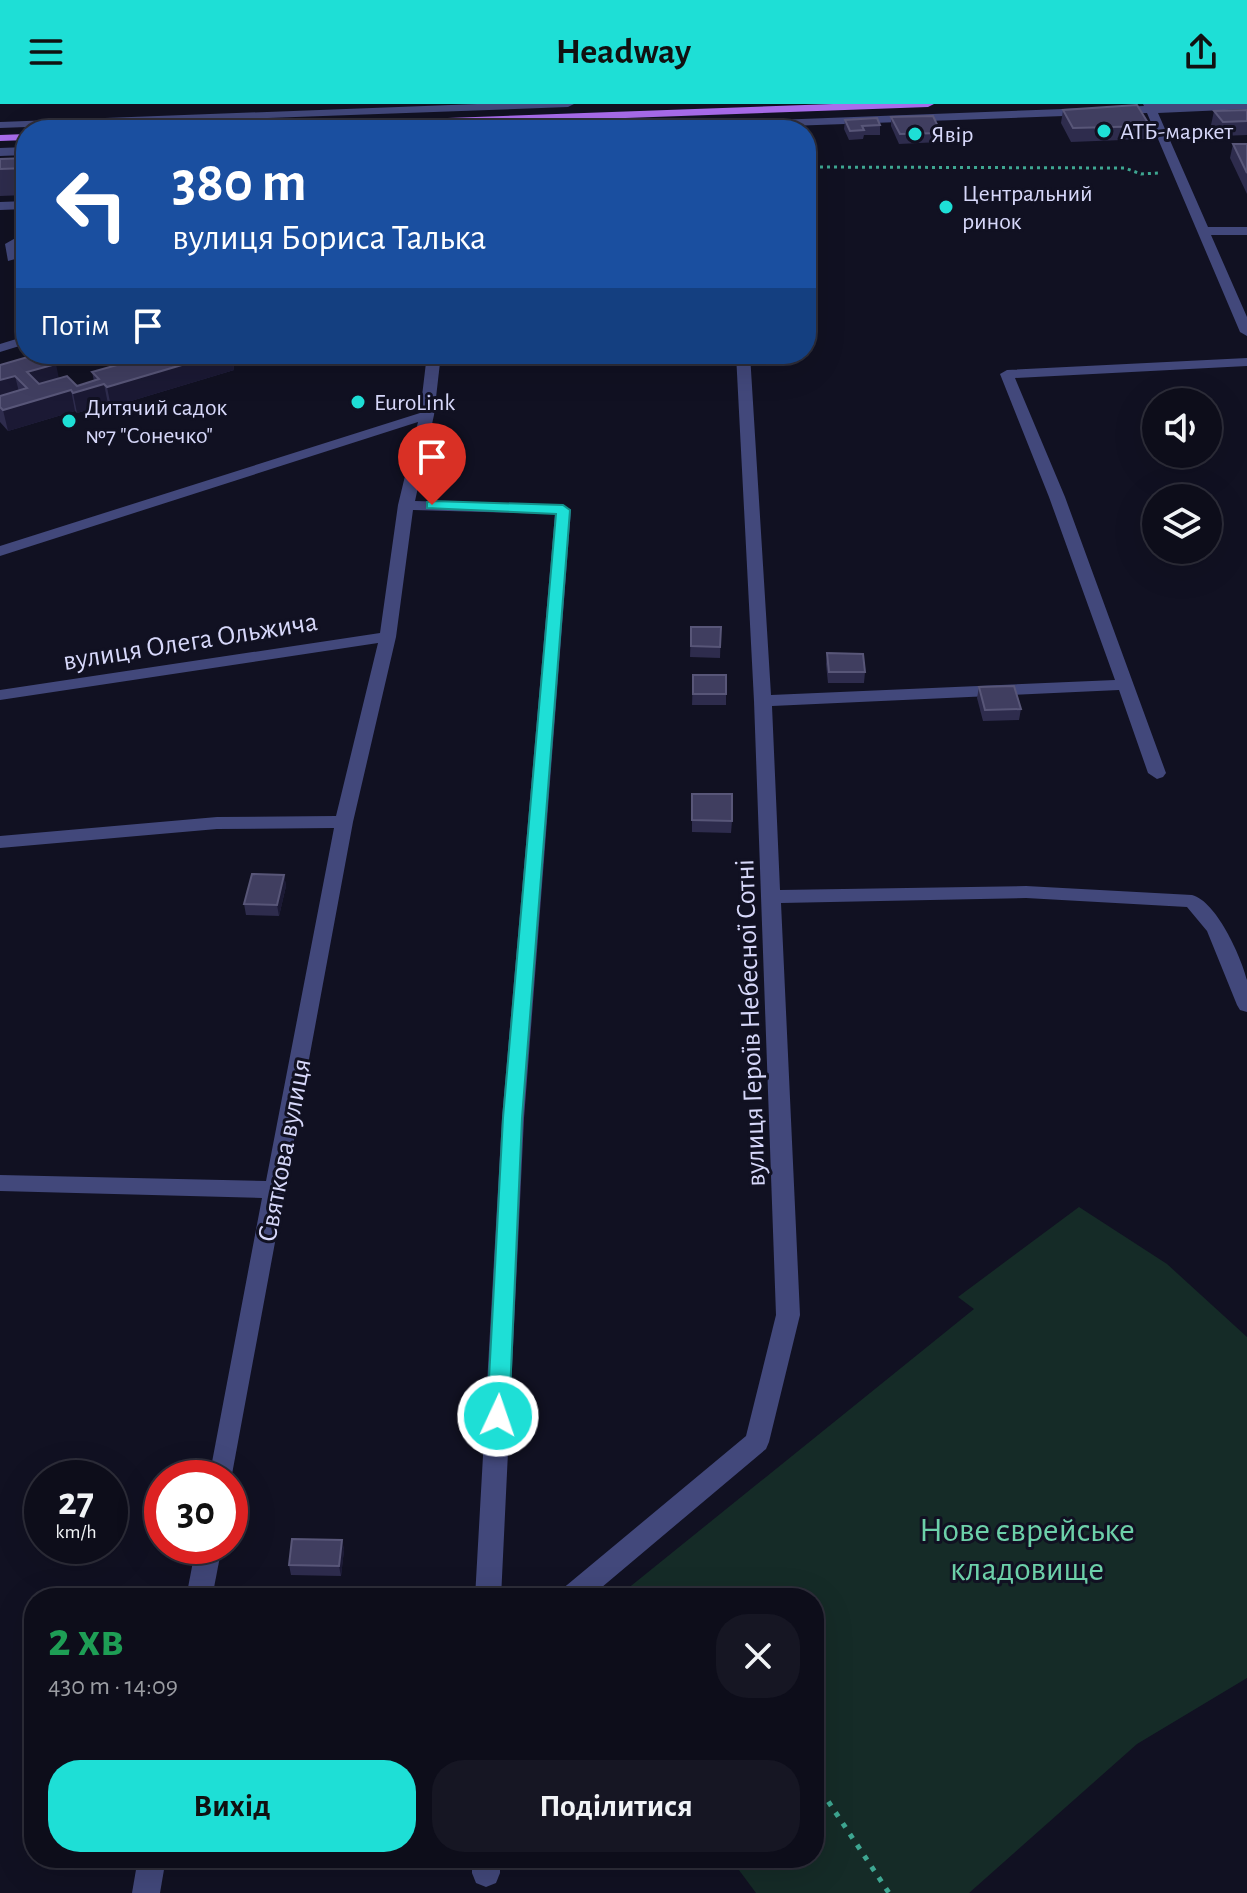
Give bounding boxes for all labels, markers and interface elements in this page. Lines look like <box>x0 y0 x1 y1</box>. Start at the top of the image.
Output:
icon: menu <box>24 30 68 74</box>
icon: share <box>1179 30 1223 74</box>
text: Headway <box>556 34 691 70</box>
place label: АТБ-маркет <box>1120 120 1234 144</box>
marker: АТБ-маркет <box>1095 122 1113 140</box>
place label: Явір <box>931 123 973 147</box>
marker: Явір <box>906 125 924 143</box>
icon: left <box>40 152 144 256</box>
text: 380 m <box>172 155 307 211</box>
place label: Центральний ринок <box>962 182 1093 234</box>
marker: Центральний ринок <box>937 198 955 216</box>
text: вулиця Бориса Талька <box>172 220 487 256</box>
icon: arrive <box>126 304 170 348</box>
text: Потім <box>40 311 110 341</box>
map controls <box>1142 388 1222 564</box>
button: sound <box>1142 388 1222 468</box>
place label: EuroLink <box>374 391 455 415</box>
marker: EuroLink <box>349 393 367 411</box>
place label: Дитячий садок №7 "Сонечко" <box>85 396 227 448</box>
marker: Дитячий садок №7 "Сонечко" <box>60 412 78 430</box>
pin <box>398 423 466 505</box>
icon: arrive <box>410 435 454 479</box>
button: layers <box>1142 484 1222 564</box>
street label: вулиця Олега Ольжича <box>61 608 320 676</box>
street label: вулиця Героїв Небесної Сотні <box>731 859 771 1187</box>
street label: Святкова вулиця <box>253 1056 316 1245</box>
position arrow <box>456 1374 540 1458</box>
speed limit sign: 30 <box>144 1460 248 1564</box>
text: 27 <box>58 1482 94 1522</box>
park label: Нове єврейське кладовище <box>919 1514 1135 1587</box>
text: km/h <box>55 1522 97 1542</box>
button: close <box>716 1614 800 1698</box>
text: 2 хв <box>48 1617 124 1665</box>
text: 430 m · 14:09 <box>48 1673 178 1699</box>
button: Вихід <box>48 1760 416 1852</box>
button: Поділитися <box>432 1760 800 1852</box>

